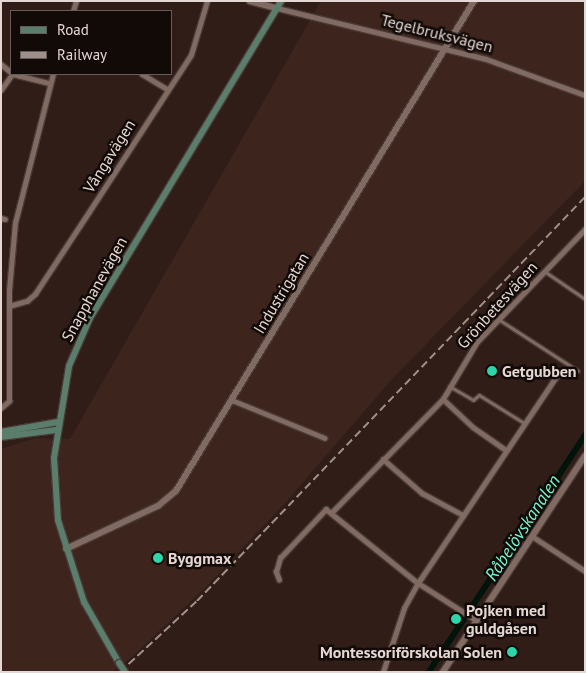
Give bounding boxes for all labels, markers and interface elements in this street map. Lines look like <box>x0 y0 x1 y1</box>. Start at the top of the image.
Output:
legend <box>10 10 172 75</box>
street label: Tegelbruksvägen <box>379 10 495 56</box>
text: Road <box>57 20 89 39</box>
text: Railway <box>57 45 107 64</box>
street label: Vångavägen <box>79 116 139 196</box>
street label: Snapphanevägen <box>57 233 131 345</box>
street label: Industrigatan <box>249 249 313 337</box>
street label: Grönbetesvägen <box>453 257 541 353</box>
place label: Getgubben <box>502 361 577 381</box>
marker: Getgubben <box>486 365 498 377</box>
water label: Råbelövskanalen <box>481 471 565 585</box>
place label: Byggmax <box>168 548 231 568</box>
marker: Byggmax <box>152 552 164 564</box>
place label: Pojken med guldgåsen <box>466 600 546 638</box>
marker: Pojken med guldgåsen <box>450 613 462 625</box>
place label: Montessoriförskolan Solen <box>320 642 502 662</box>
marker: Montessoriförskolan Solen <box>506 646 518 658</box>

